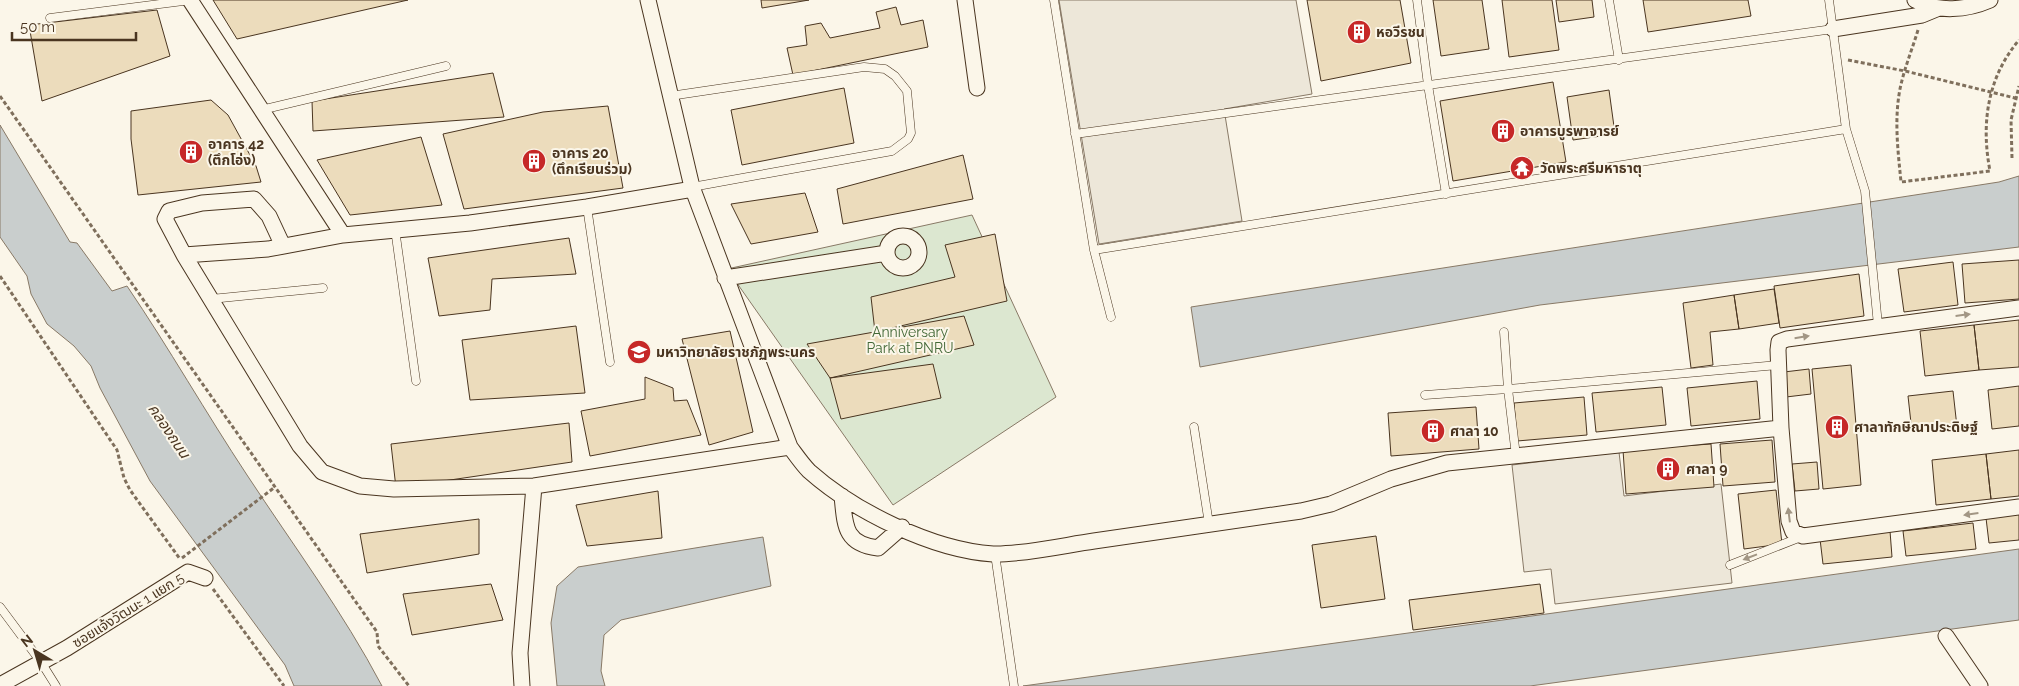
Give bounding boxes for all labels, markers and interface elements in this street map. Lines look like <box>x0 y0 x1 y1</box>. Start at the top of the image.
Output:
scale bar <box>12 10 136 42</box>
text: 50 m <box>20 18 55 36</box>
building icon: หอวีรชน <box>1346 19 1372 45</box>
place label: หอวีรชน <box>1376 24 1425 40</box>
building icon: อาคารบูรพาจารย์ <box>1490 118 1516 144</box>
place label: อาคารบูรพาจารย์ <box>1520 123 1619 141</box>
place label: อาคาร 42 (ตึกโอ่ง) <box>208 136 264 168</box>
building icon: อาคาร 42 (ตึกโอ่ง) <box>178 139 204 165</box>
place label: อาคาร 20 (ตึกเรียนร่วม) <box>552 145 632 177</box>
building icon: อาคาร 20 (ตึกเรียนร่วม) <box>521 148 547 174</box>
temple icon: วัดพระศรีมหาธาตุ <box>1509 155 1535 181</box>
place label: วัดพระศรีมหาธาตุ <box>1540 160 1642 177</box>
one-way arrow <box>1956 311 1972 319</box>
park label: Anniversary Park at PNRU <box>866 324 954 356</box>
one-way arrow <box>1795 332 1811 340</box>
school or university icon: มหาวิทยาลัยราชภัฏพระนคร <box>626 339 652 365</box>
place label: มหาวิทยาลัยราชภัฏพระนคร <box>656 344 815 360</box>
water label: คลองถนน <box>144 400 194 462</box>
building icon: ศาลาทักษิณาประดิษฐ์ <box>1824 414 1850 440</box>
building icon: ศาลา 10 <box>1420 418 1446 444</box>
place label: ศาลาทักษิณาประดิษฐ์ <box>1854 419 1978 435</box>
place label: ศาลา 10 <box>1450 423 1499 439</box>
building icon: ศาลา 9 <box>1655 456 1681 482</box>
place label: ศาลา 9 <box>1686 461 1727 477</box>
one-way arrow <box>1785 507 1793 523</box>
one-way arrow <box>1962 510 1978 518</box>
one-way arrow <box>1742 553 1757 561</box>
street label: ซอยแจ้งวัฒนะ 1 แยก 5 <box>69 569 187 651</box>
north arrow <box>10 626 60 676</box>
text: N <box>18 631 36 650</box>

